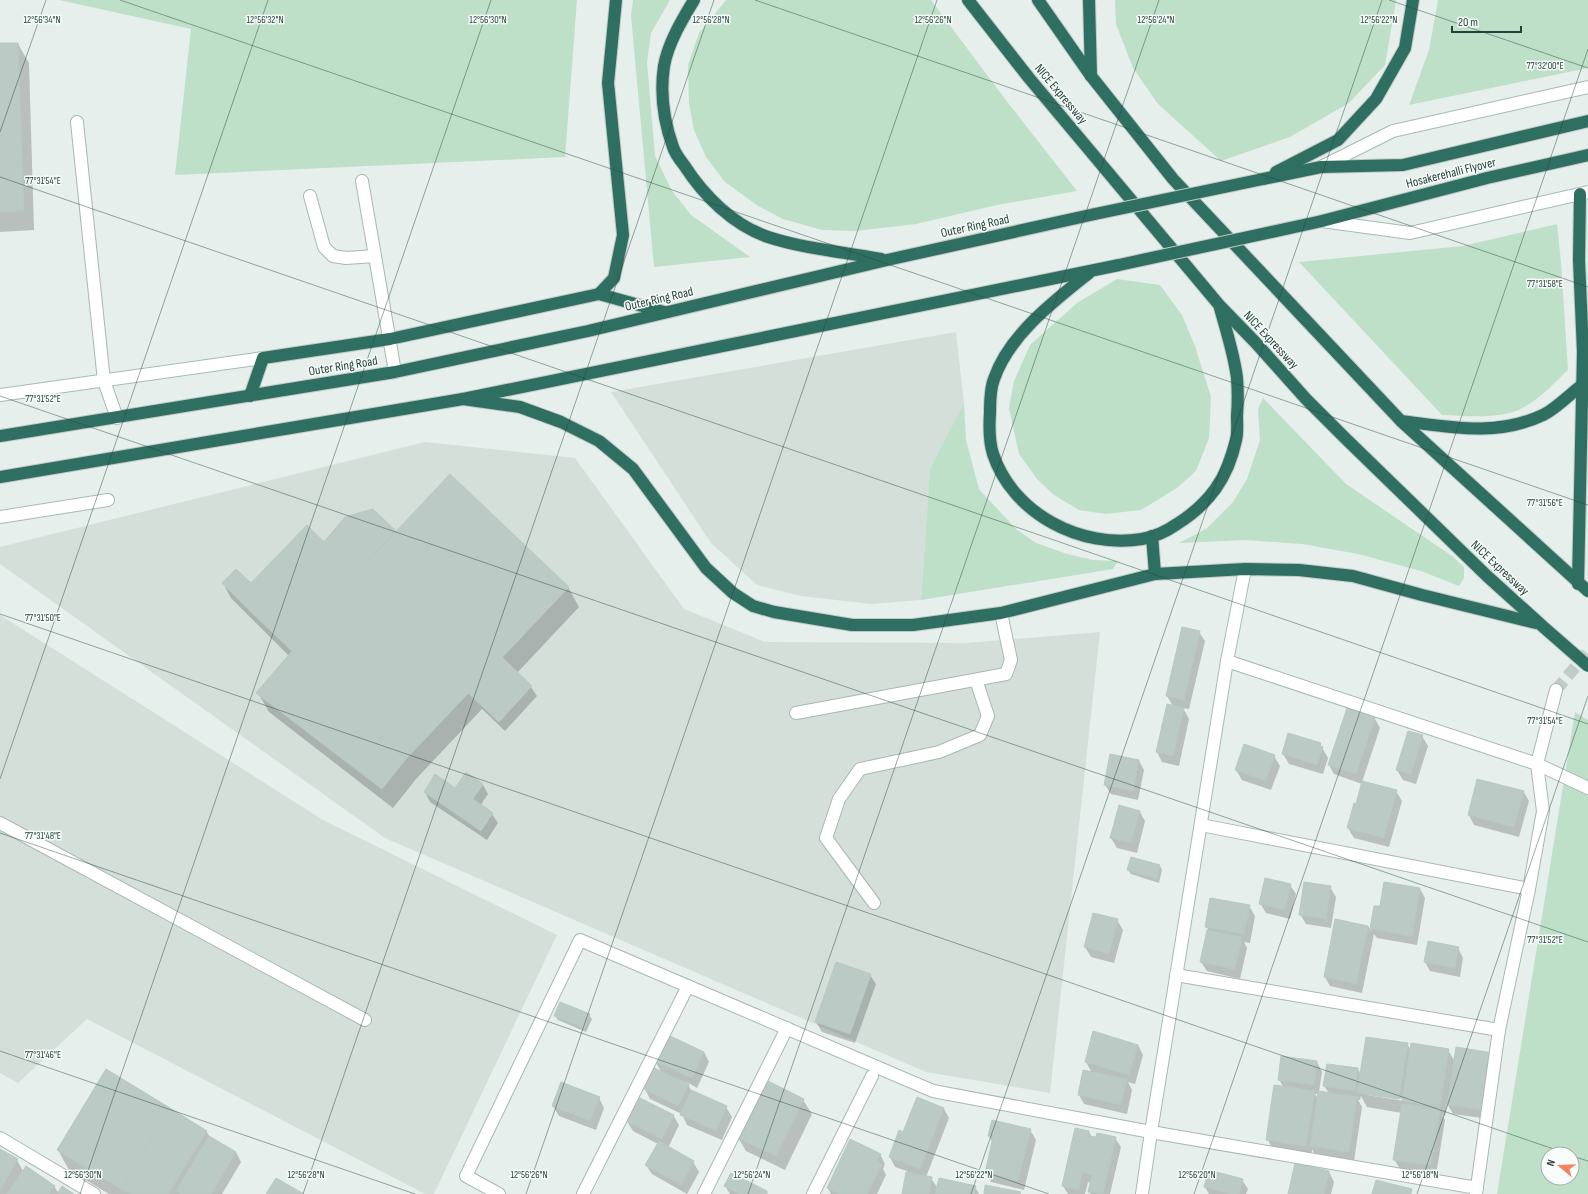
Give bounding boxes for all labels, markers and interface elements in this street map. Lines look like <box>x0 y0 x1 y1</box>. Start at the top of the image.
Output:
scale bar <box>1452 8 1521 34</box>
text: 12°56'34"N <box>23 14 61 26</box>
text: 12°56'32"N <box>246 14 284 26</box>
text: 12°56'30"N <box>469 14 507 26</box>
text: 12°56'28"N <box>692 14 730 26</box>
text: 12°56'26"N <box>914 14 952 26</box>
text: 12°56'24"N <box>1138 14 1174 26</box>
text: 12°56'22"N <box>1361 14 1397 26</box>
text: 20 m <box>1458 15 1478 30</box>
text: 77°32'00"E <box>1526 60 1564 72</box>
street label: NICE Expressway <box>1031 61 1091 127</box>
street label: Hosakerehalli Flyover <box>1404 154 1498 192</box>
text: 77°31'54"E <box>25 175 61 187</box>
street label: Outer Ring Road <box>939 211 1011 241</box>
text: 77°31'58"E <box>1527 278 1563 290</box>
street label: Outer Ring Road <box>623 283 695 315</box>
street label: NICE Expressway <box>1240 308 1302 372</box>
street label: Outer Ring Road <box>307 353 379 379</box>
text: 77°31'52"E <box>25 393 61 405</box>
text: 77°31'56"E <box>1527 497 1563 509</box>
street label: NICE Expressway <box>1468 537 1532 599</box>
text: 77°31'50"E <box>25 612 61 624</box>
text: 77°31'54"E <box>1527 715 1563 727</box>
text: 77°31'48"E <box>25 830 61 842</box>
text: 77°31'52"E <box>1527 934 1563 946</box>
text: 77°31'46"E <box>25 1049 61 1061</box>
north arrow <box>1540 1146 1580 1186</box>
text: N <box>1544 1158 1558 1168</box>
text: 12°56'30"N <box>64 1169 102 1181</box>
text: 12°56'28"N <box>287 1169 325 1181</box>
text: 12°56'26"N <box>510 1169 548 1181</box>
text: 12°56'24"N <box>734 1169 770 1181</box>
text: 12°56'22"N <box>956 1169 992 1181</box>
text: 12°56'20"N <box>1178 1169 1216 1181</box>
text: 12°56'18"N <box>1402 1169 1438 1181</box>

